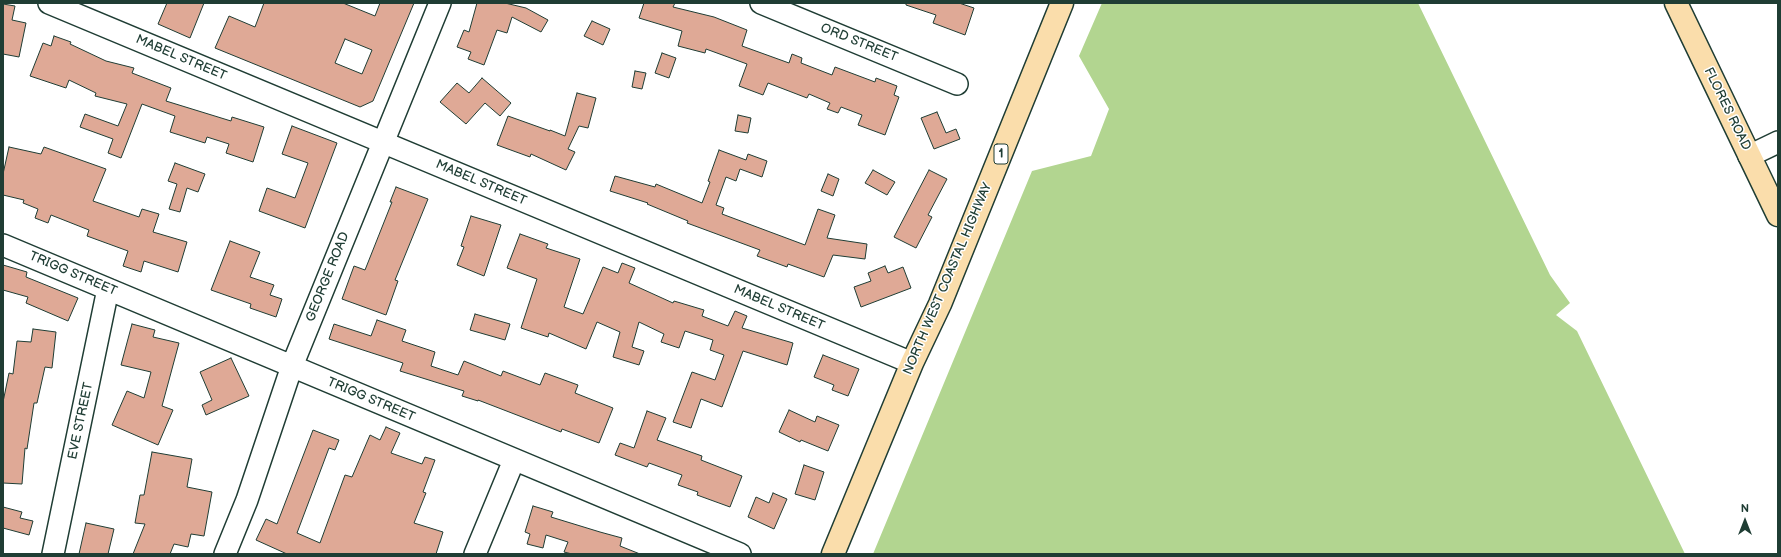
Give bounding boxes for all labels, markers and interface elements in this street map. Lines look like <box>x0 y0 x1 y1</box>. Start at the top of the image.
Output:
street label: ORD STREET <box>818 20 900 66</box>
street label: MABEL STREET <box>133 32 229 84</box>
street label: FLORES ROAD <box>1700 65 1754 153</box>
road number: 1 <box>994 144 1008 164</box>
street label: MABEL STREET <box>433 157 529 209</box>
street label: NORTH WEST COASTAL HIGHWAY <box>900 181 996 377</box>
street label: GEORGE ROAD <box>303 230 353 324</box>
street label: TRIGG STREET <box>27 249 119 299</box>
street label: MABEL STREET <box>731 282 827 334</box>
street label: TRIGG STREET <box>325 375 417 425</box>
street label: EVE STREET <box>65 381 97 461</box>
north arrow <box>1725 501 1765 541</box>
text: N <box>1741 502 1749 515</box>

